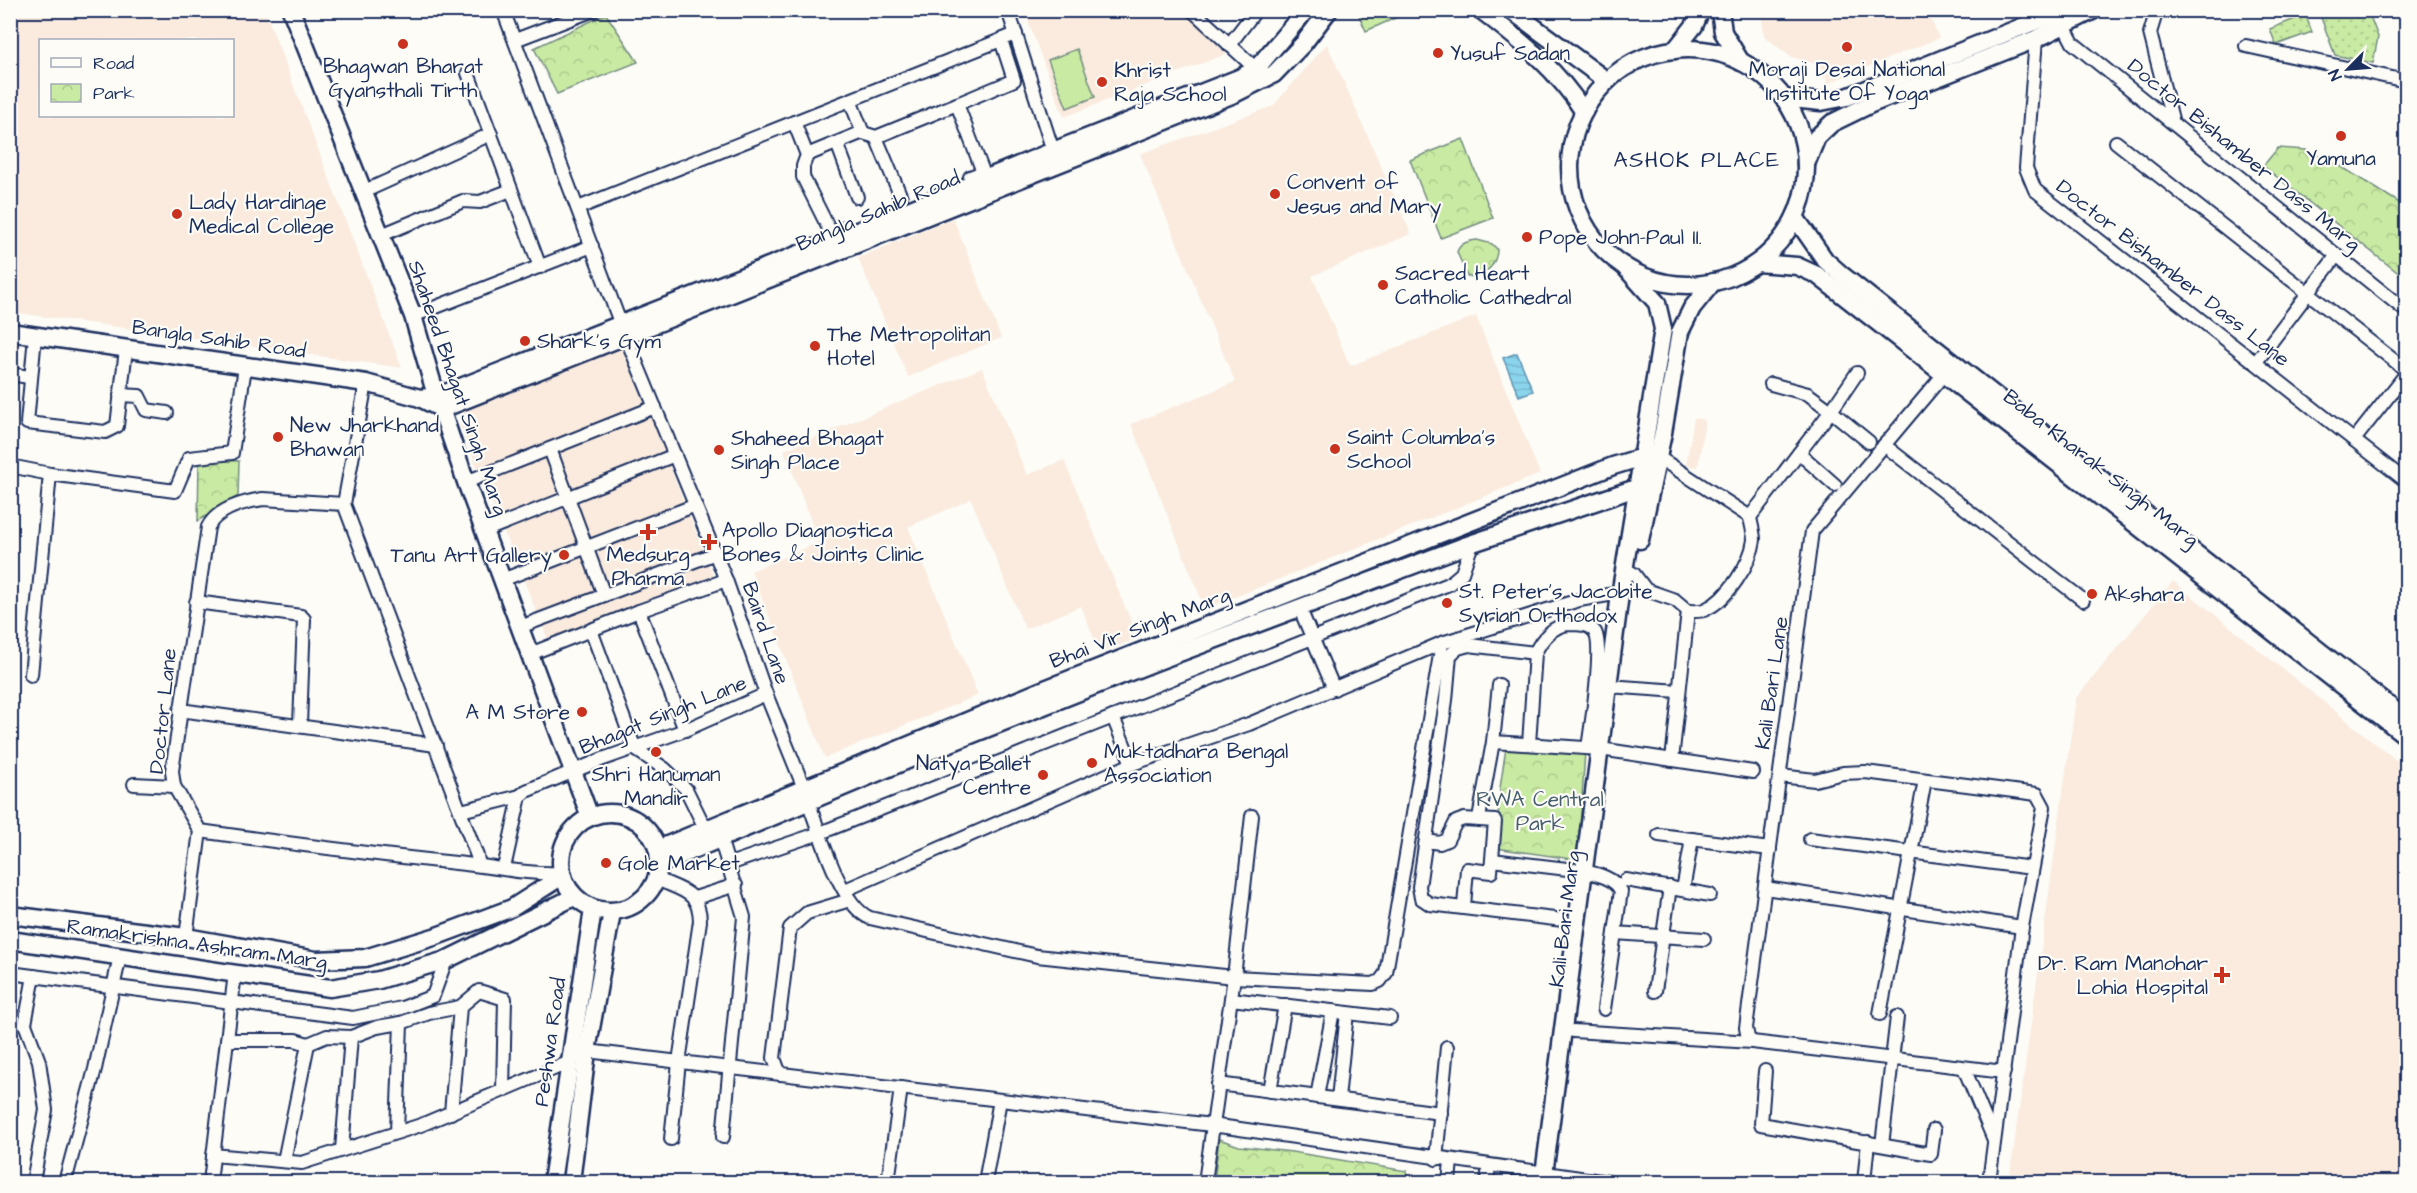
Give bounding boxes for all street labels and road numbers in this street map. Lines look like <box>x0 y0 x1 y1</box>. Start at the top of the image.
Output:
street label: Doctor Bishamber Dass Marg <box>2120 52 2367 260</box>
street label: Bangla Sahib Road <box>792 163 965 260</box>
street label: Doctor Bishamber Dass Lane <box>2050 173 2296 373</box>
street label: Shaheed Bhagat Singh Marg <box>399 256 515 520</box>
street label: Bangla Sahib Road <box>130 312 308 368</box>
street label: Baba Kharak Singh Marg <box>1996 382 2205 555</box>
street label: Baird Lane <box>735 578 797 688</box>
street label: Bhai Vir Singh Marg <box>1046 580 1235 678</box>
street label: Kali Bari Lane <box>1748 615 1796 751</box>
street label: Doctor Lane <box>142 647 184 775</box>
street label: Bhagat Singh Lane <box>575 668 752 764</box>
street label: Kali Bari Marg <box>1542 849 1590 989</box>
street label: Ramakrishna Ashram Marg <box>65 911 329 979</box>
street label: Peshwa Road <box>527 975 573 1108</box>

